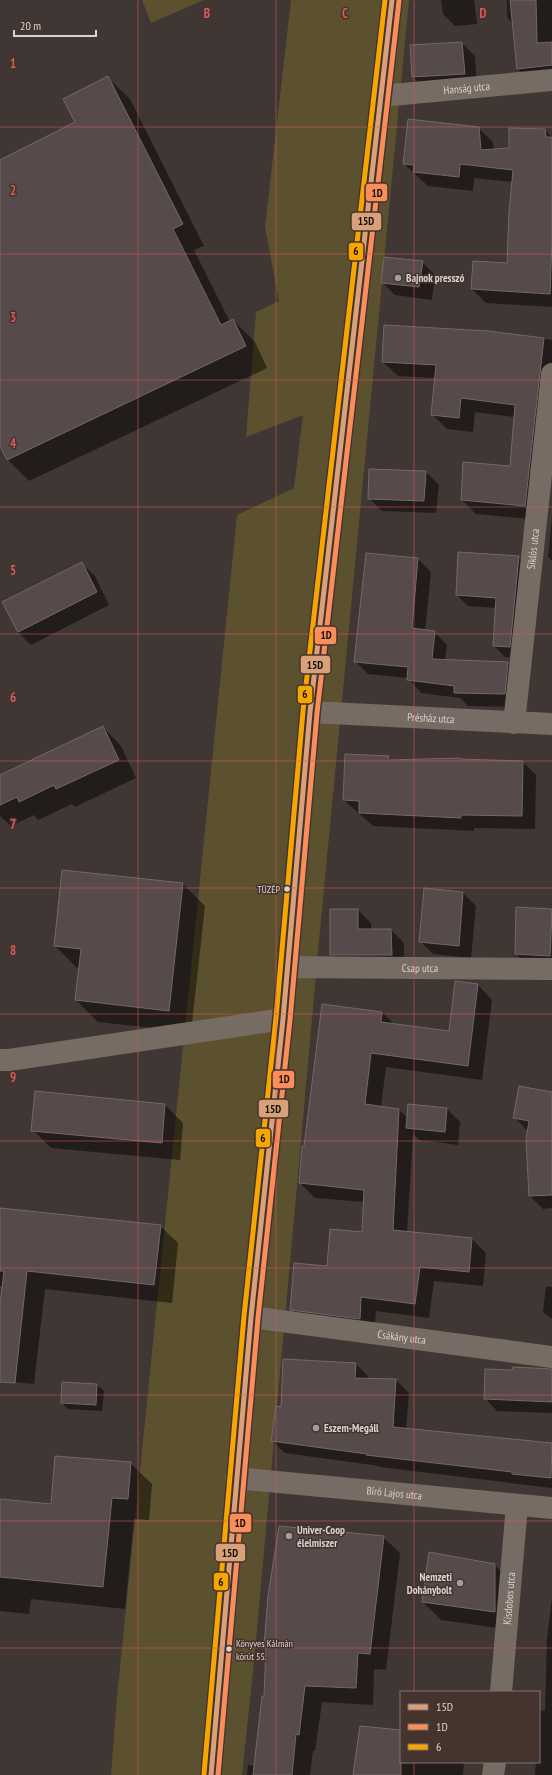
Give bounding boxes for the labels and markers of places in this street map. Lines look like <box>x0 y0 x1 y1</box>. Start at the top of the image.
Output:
place label: Bajnok presszó <box>406 271 464 285</box>
marker: Bajnok presszó <box>393 273 403 283</box>
place label: TÜZÉP <box>257 883 280 896</box>
marker: TÜZÉP <box>282 884 292 894</box>
place label: Eszem-Megáll <box>324 1421 379 1435</box>
marker: Eszem-Megáll <box>311 1423 321 1433</box>
place label: Univer-Coop élelmiszer <box>297 1523 345 1550</box>
marker: Univer-Coop élelmiszer <box>284 1531 294 1541</box>
place label: Nemzeti Dohánybolt <box>407 1570 453 1597</box>
marker: Nemzeti Dohánybolt <box>455 1578 465 1588</box>
place label: Könyves Kálmán körút 55. <box>236 1637 293 1663</box>
marker: Könyves Kálmán körút 55. <box>224 1644 234 1654</box>

